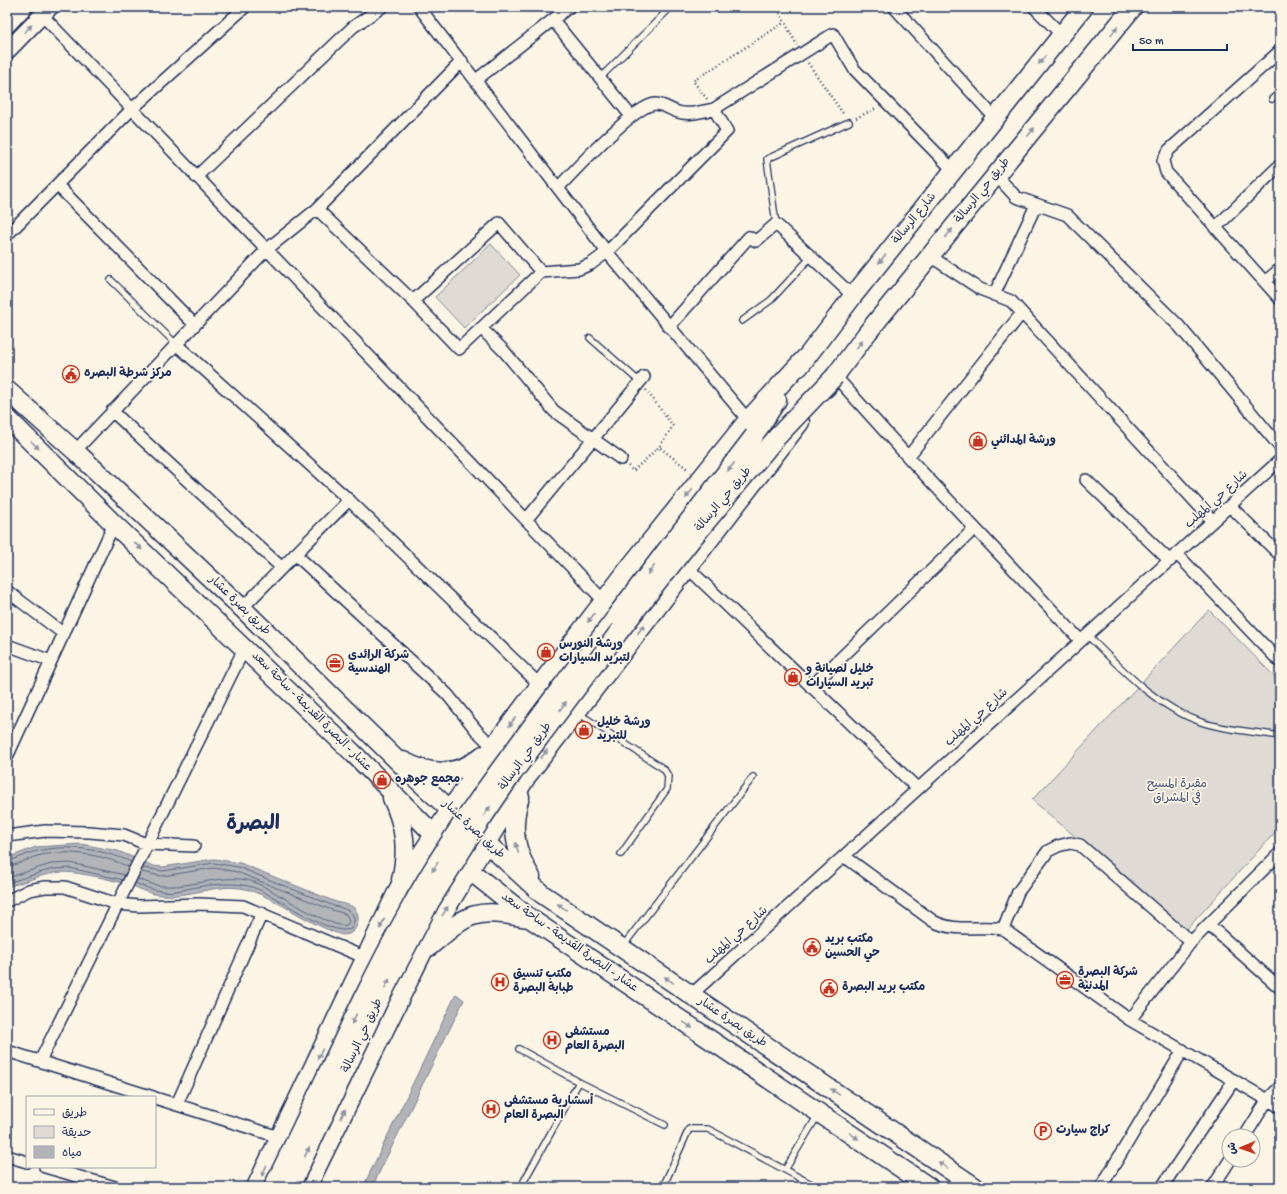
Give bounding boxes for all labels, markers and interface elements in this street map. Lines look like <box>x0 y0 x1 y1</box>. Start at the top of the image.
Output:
one-way arrow <box>23 24 33 34</box>
one-way arrow <box>1109 26 1118 37</box>
scale bar <box>1133 26 1227 52</box>
text: 50 m <box>1139 35 1164 49</box>
one-way arrow <box>1038 54 1047 65</box>
one-way arrow <box>1027 126 1036 137</box>
street label: طريق حي الرسالة <box>952 155 1015 228</box>
street label: شارع الرسالة <box>890 191 940 247</box>
one-way arrow <box>945 227 954 238</box>
one-way arrow <box>878 254 887 265</box>
one-way arrow <box>855 339 863 350</box>
public building icon: مركز شرطة البصره <box>61 364 81 384</box>
place label: مركز شرطة البصره <box>84 366 172 381</box>
shop icon: ورشة المدائني <box>968 431 988 451</box>
place label: ورشة المدائني <box>991 433 1056 450</box>
one-way arrow <box>30 440 40 450</box>
one-way arrow <box>727 461 735 472</box>
street label: طريق حي الرسالة <box>693 465 757 537</box>
street label: شارع حي المهلب <box>1183 468 1253 533</box>
one-way arrow <box>684 489 693 500</box>
one-way arrow <box>133 541 143 551</box>
one-way arrow <box>647 564 656 575</box>
street label: طريق بصرة عشار <box>205 572 273 639</box>
one-way arrow <box>587 613 595 624</box>
one-way arrow <box>637 623 645 634</box>
place label: ورشة النورس لتبريد السيارات <box>559 637 630 666</box>
shop icon: ورشة النورس لتبريد السيارات <box>536 642 556 662</box>
place label: شركة الرائدي الهندسية <box>348 648 409 677</box>
street label: عشار - البصرة القديمة - ساحة سعد <box>248 649 374 775</box>
office icon: شركة الرائدي الهندسية <box>325 653 345 673</box>
place label: خليل لصيانة و تبريد السيارات <box>805 662 874 691</box>
shop icon: خليل لصيانة و تبريد السيارات <box>783 667 803 687</box>
street label: شارع حي المهلب <box>943 686 1013 751</box>
one-way arrow <box>559 700 567 711</box>
place label: ورشة خليل للتبريد <box>597 715 651 744</box>
one-way arrow <box>508 716 516 727</box>
street label: طريق حي الرسالة <box>497 720 557 795</box>
shop icon: ورشة خليل للتبريد <box>574 720 594 740</box>
one-way arrow <box>540 748 548 759</box>
shop icon: مجمع جوهره <box>372 770 392 790</box>
place label: مجمع جوهره <box>395 773 460 787</box>
park label: مقبرة المسيح في المشراق <box>1147 778 1207 806</box>
street label: طريق بصرة عشار <box>438 797 507 862</box>
one-way arrow <box>483 806 491 816</box>
district label: البصرة <box>226 813 280 837</box>
one-way arrow <box>514 842 520 854</box>
one-way arrow <box>431 861 438 873</box>
street label: عشار - البصرة القديمة - ساحة سعد <box>498 890 640 996</box>
one-way arrow <box>556 904 568 911</box>
street label: شارع حي المهلب <box>703 904 773 969</box>
one-way arrow <box>441 905 448 917</box>
one-way arrow <box>379 918 385 929</box>
place label: مكتب بريد حي الحسين <box>825 932 880 963</box>
public building icon: مكتب بريد حي الحسين <box>802 937 822 957</box>
place label: شركة البصرة المدنية <box>1078 965 1138 994</box>
place label: مكتب تنسيق طبابة البصرة <box>513 967 574 996</box>
office icon: شركة البصرة المدنية <box>1055 970 1075 990</box>
hospital icon: مكتب تنسيق طبابة البصرة <box>490 972 510 992</box>
one-way arrow <box>664 976 675 984</box>
one-way arrow <box>384 978 390 990</box>
public building icon: مكتب بريد البصرة <box>819 978 839 998</box>
place label: مكتب بريد البصرة <box>842 980 925 995</box>
street label: طريق بصرة عشار <box>694 994 769 1051</box>
street label: طريق حي الرسالة <box>340 997 388 1076</box>
one-way arrow <box>351 1013 357 1024</box>
one-way arrow <box>683 1021 693 1029</box>
place label: مستشفى البصرة العام <box>565 1026 625 1054</box>
hospital icon: مستشفى البصرة العام <box>542 1030 562 1050</box>
one-way arrow <box>317 1048 323 1059</box>
one-way arrow <box>830 1088 840 1096</box>
place label: أسشارية مستشفى البصرة العام <box>504 1092 594 1123</box>
legend <box>26 1096 156 1168</box>
hospital icon: أسشارية مستشفى البصرة العام <box>481 1099 501 1119</box>
text: طريق <box>62 1107 87 1121</box>
one-way arrow <box>340 1109 346 1120</box>
parking icon: كراج سيارت <box>1033 1121 1053 1141</box>
place label: كراج سيارت <box>1056 1124 1111 1138</box>
text: حديقة <box>62 1127 91 1141</box>
north arrow <box>1221 1128 1261 1168</box>
one-way arrow <box>848 1133 860 1140</box>
text: ش <box>1227 1142 1239 1155</box>
one-way arrow <box>304 1146 310 1158</box>
text: مياه <box>62 1147 82 1161</box>
one-way arrow <box>938 1161 948 1169</box>
one-way arrow <box>261 1165 267 1176</box>

